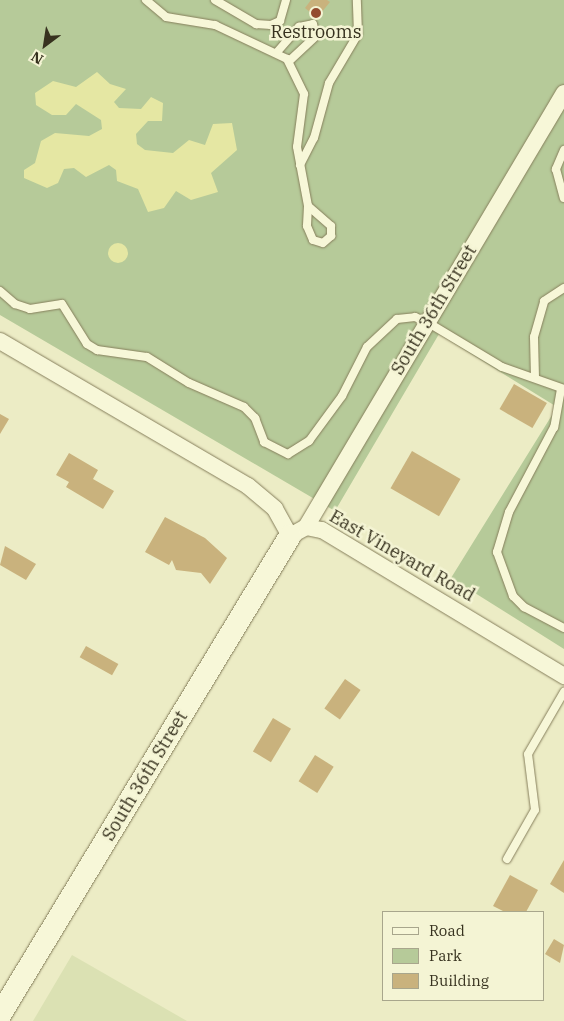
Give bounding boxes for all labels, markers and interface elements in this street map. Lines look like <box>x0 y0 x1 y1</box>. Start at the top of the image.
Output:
marker: Restrooms <box>310 7 322 19</box>
north arrow <box>20 20 70 70</box>
place label: Restrooms <box>271 21 361 43</box>
text: N <box>28 47 47 68</box>
street label: South 36th Street <box>387 241 481 379</box>
street label: East Vineyard Road <box>326 506 478 606</box>
street label: South 36th Street <box>98 707 192 845</box>
legend <box>382 911 544 1001</box>
text: Road <box>429 921 465 940</box>
text: Park <box>429 946 462 965</box>
text: Building <box>429 971 489 990</box>

